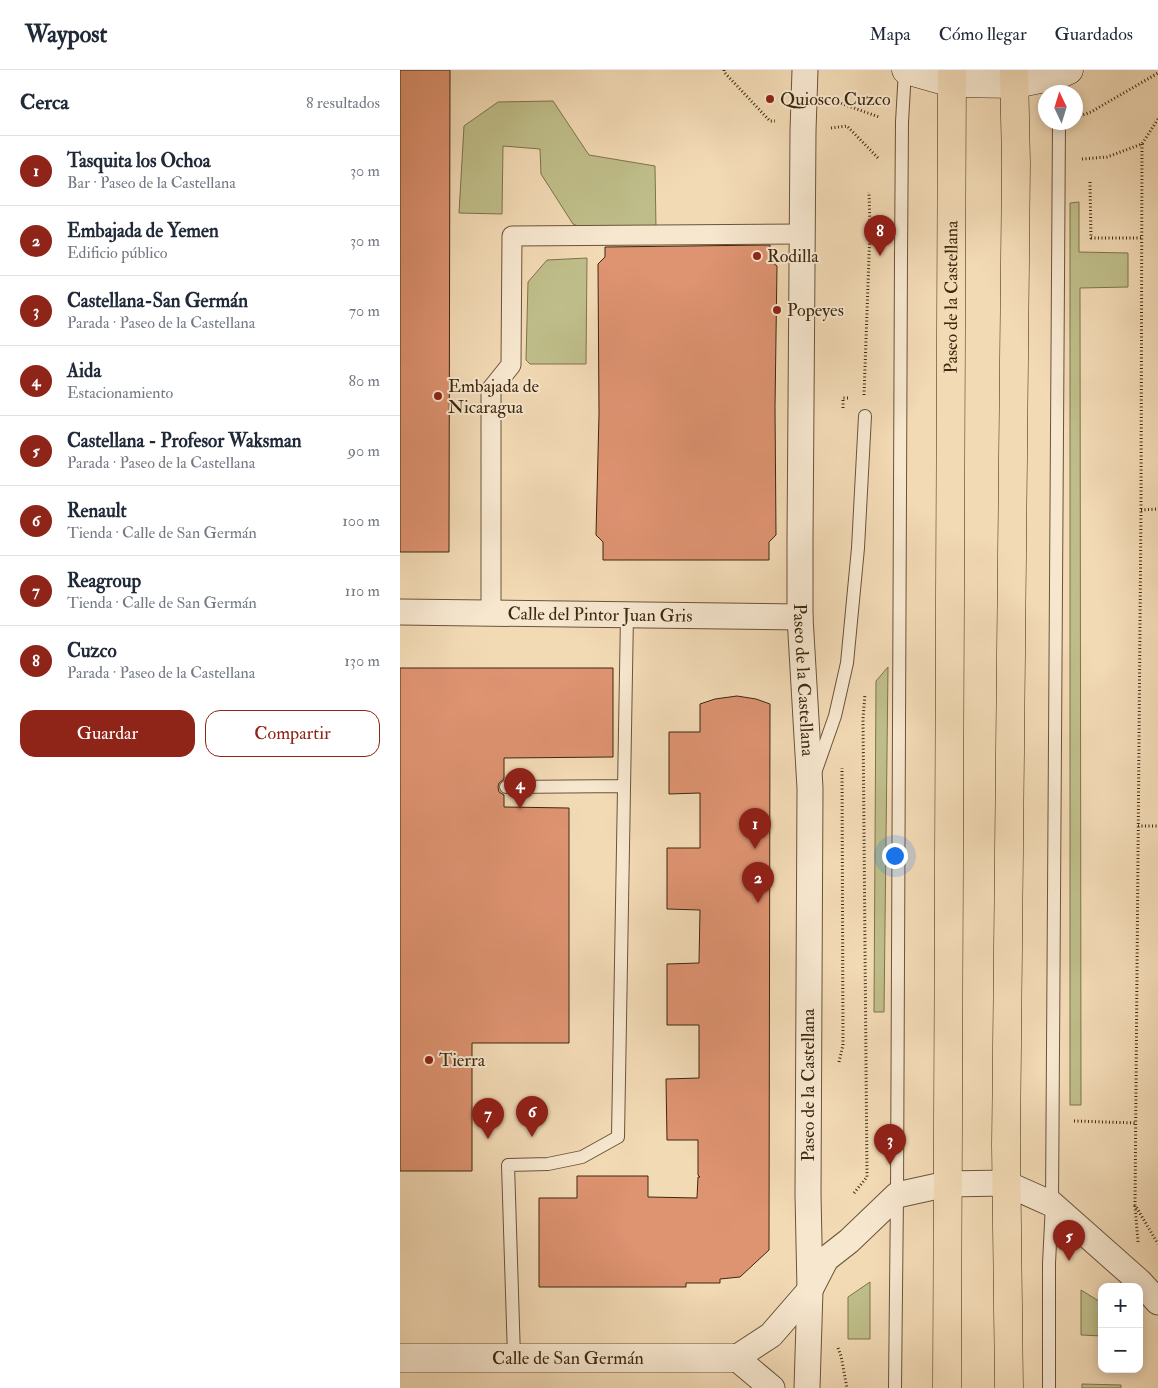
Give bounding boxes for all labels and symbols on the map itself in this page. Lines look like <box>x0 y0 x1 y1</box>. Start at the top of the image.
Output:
north arrow <box>1038 85 1083 130</box>
place label: Quiosco Cuzco <box>780 88 891 111</box>
marker: Quiosco Cuzco <box>764 93 776 105</box>
pin: 8 <box>864 215 896 256</box>
street label: Paseo de la Castellana <box>940 220 963 374</box>
place label: Rodilla <box>767 245 819 268</box>
marker: Rodilla <box>751 250 763 262</box>
place label: Popeyes <box>787 299 844 322</box>
marker: Popeyes <box>771 304 783 316</box>
place label: Embajada de Nicaragua <box>448 375 540 419</box>
marker: Embajada de Nicaragua <box>432 390 444 402</box>
street label: Calle del Pintor Juan Gris <box>507 602 693 628</box>
street label: Paseo de la Castellana <box>788 603 819 758</box>
pin: 4 <box>504 768 536 809</box>
pin: 1 <box>739 808 771 849</box>
your location <box>882 843 908 869</box>
pin: 2 <box>742 862 774 903</box>
street label: Paseo de la Castellana <box>797 1008 820 1161</box>
place label: Tierra <box>439 1049 486 1072</box>
marker: Tierra <box>423 1054 435 1066</box>
pin: 6 <box>516 1096 548 1137</box>
pin: 7 <box>472 1098 504 1139</box>
pin: 3 <box>874 1124 906 1165</box>
pin: 5 <box>1053 1220 1085 1261</box>
street label: Calle de San Germán <box>492 1347 644 1370</box>

